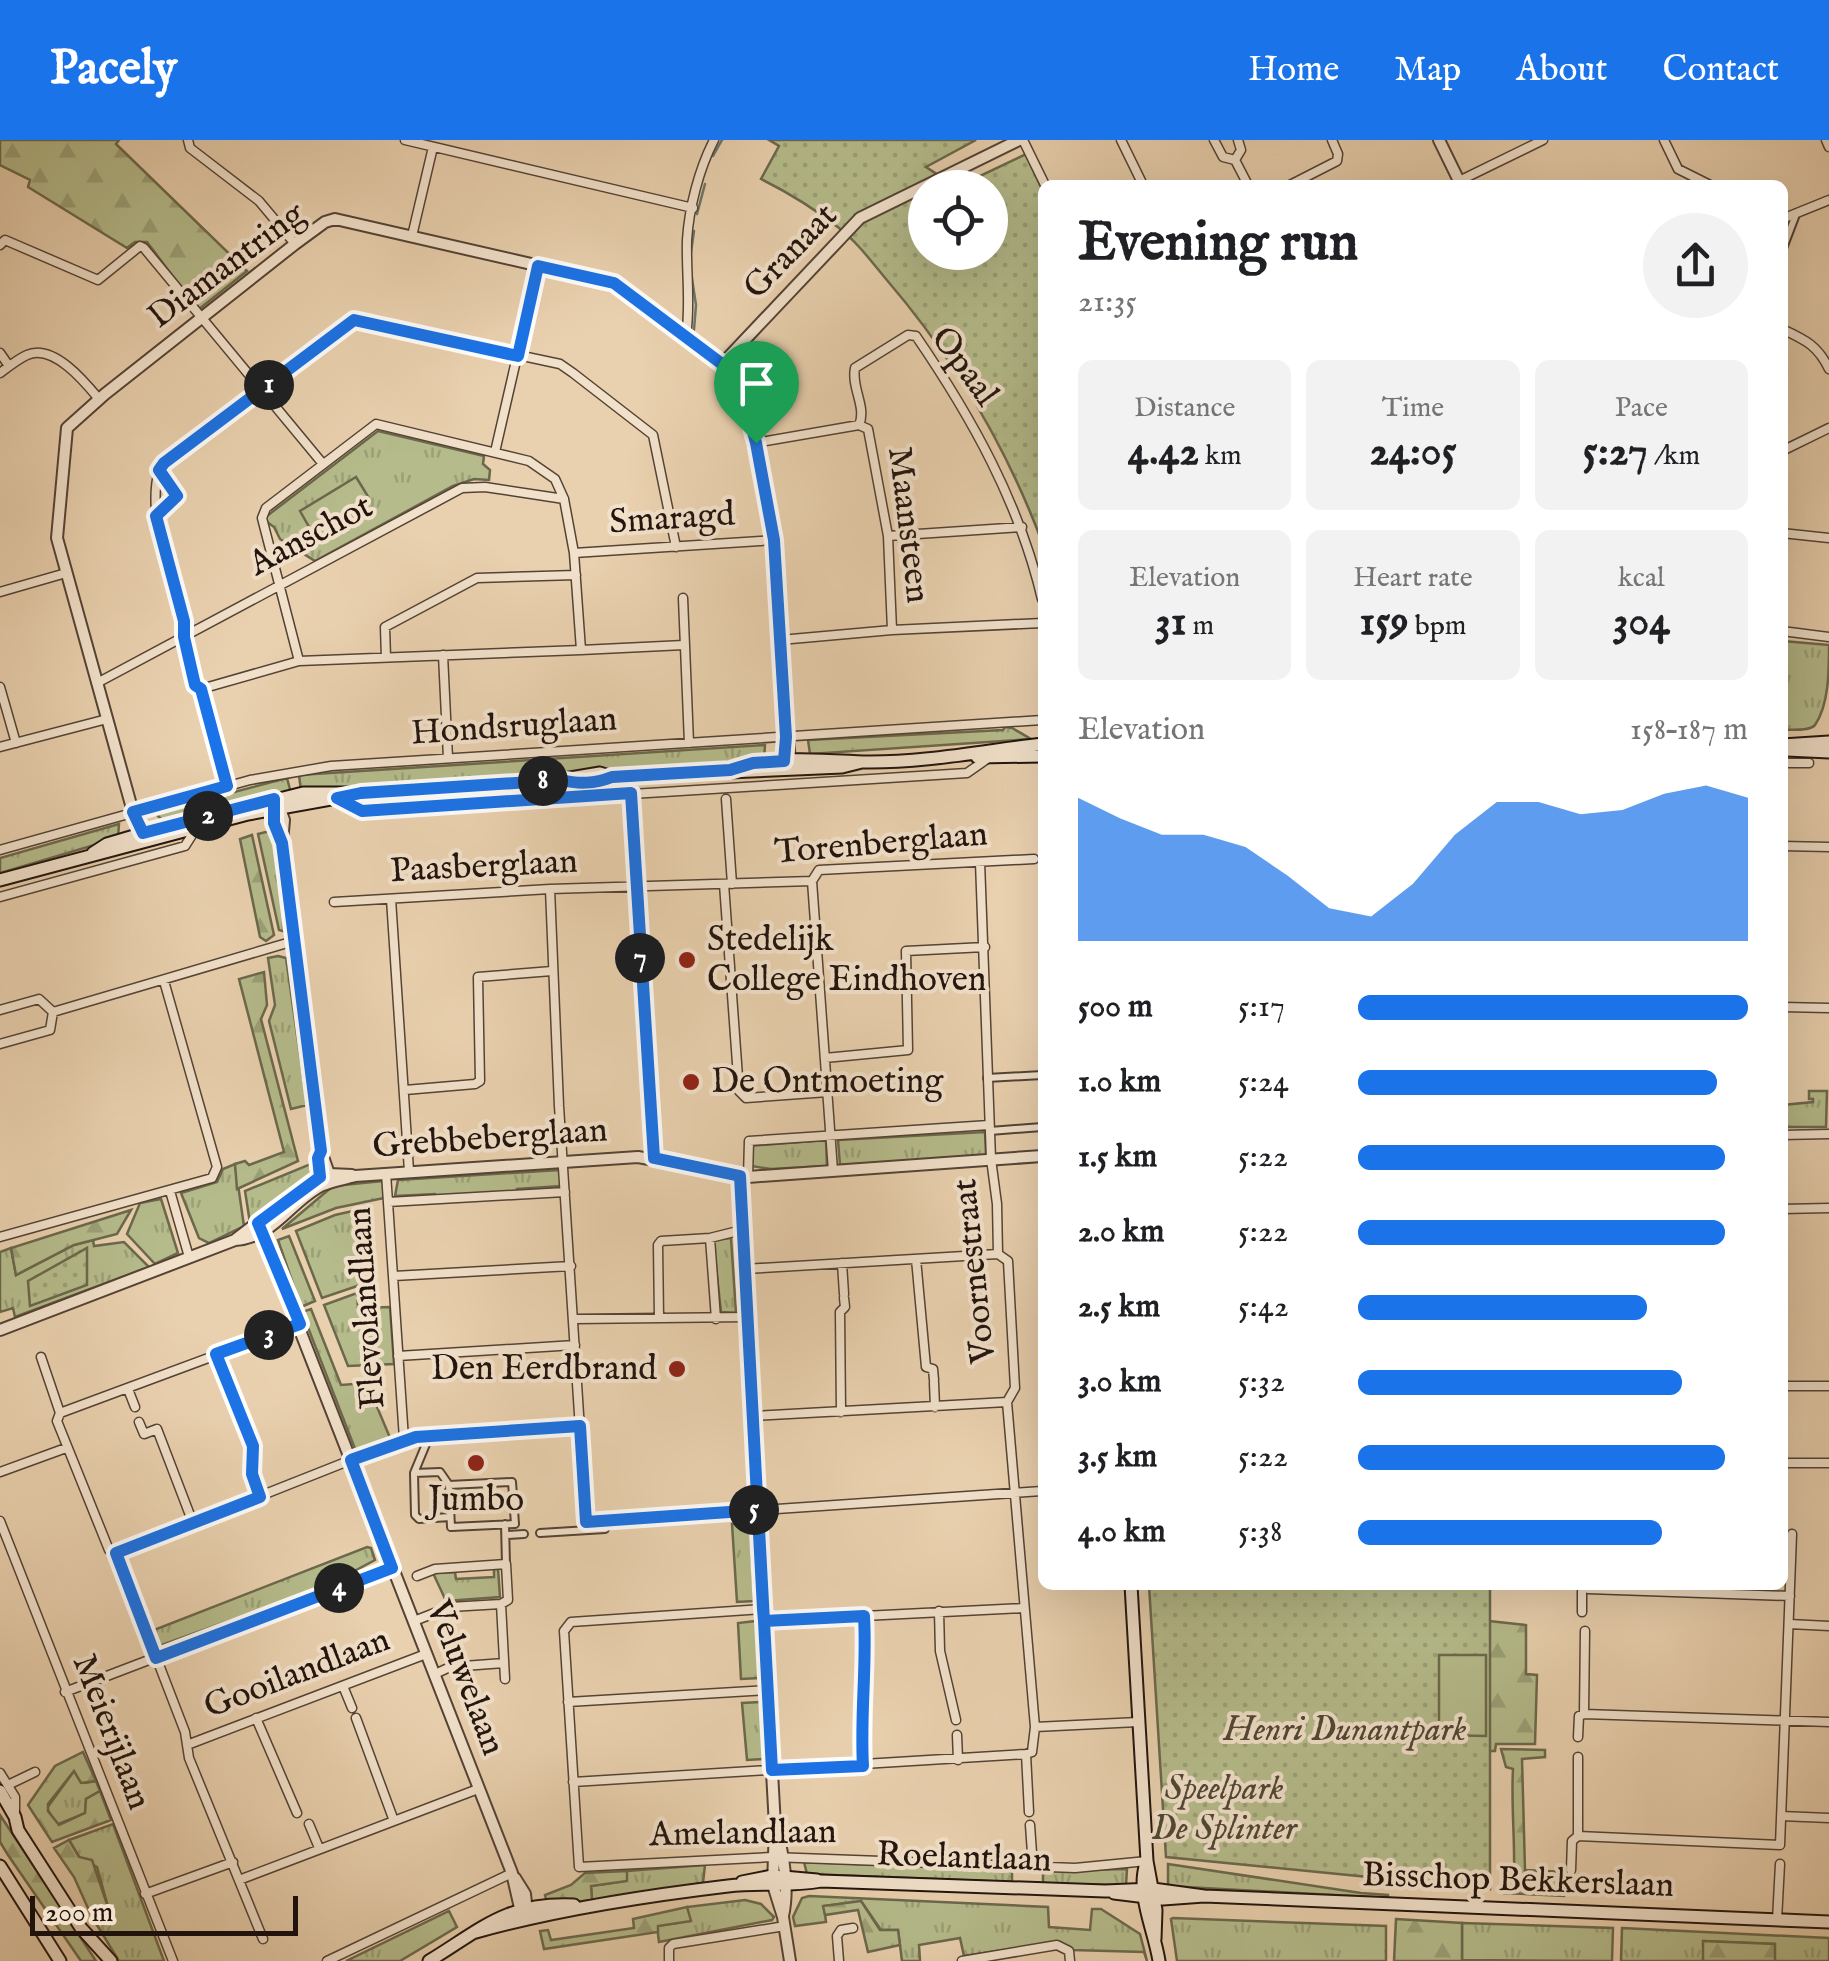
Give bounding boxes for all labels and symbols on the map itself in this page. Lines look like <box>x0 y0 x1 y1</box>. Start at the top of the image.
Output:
street label: Diamantring <box>140 192 315 340</box>
street label: Granaat <box>734 194 848 310</box>
street label: Opaal <box>920 318 1008 416</box>
pin <box>714 341 799 444</box>
pin: 1 <box>244 360 294 410</box>
street label: Maansteen <box>876 444 940 606</box>
street label: Aanschot <box>240 485 381 588</box>
street label: Smaragd <box>608 492 737 546</box>
street label: Hondsruglaan <box>410 697 618 757</box>
pin: 8 <box>518 756 568 806</box>
pin: 2 <box>183 791 233 841</box>
street label: Torenberglaan <box>773 812 989 876</box>
street label: Paasberglaan <box>389 840 579 894</box>
place label: Stedelijk College Eindhoven <box>707 918 987 1003</box>
pin: 7 <box>615 933 665 983</box>
marker: Stedelijk College Eindhoven <box>676 949 698 971</box>
place label: De Ontmoeting <box>711 1060 944 1105</box>
marker: De Ontmoeting <box>680 1071 702 1093</box>
street label: Grebbeberglaan <box>371 1108 609 1170</box>
street label: Voornestraat <box>943 1176 1007 1367</box>
street label: Flevolandlaan <box>338 1206 396 1410</box>
pin: 3 <box>244 1310 294 1360</box>
place label: Den Eerdbrand <box>431 1347 657 1392</box>
marker: Den Eerdbrand <box>666 1358 688 1380</box>
marker: Jumbo <box>465 1452 487 1474</box>
place label: Jumbo <box>424 1478 524 1523</box>
pin: 5 <box>729 1485 779 1535</box>
pin: 4 <box>314 1563 364 1613</box>
street label: Veluwelaan <box>415 1593 515 1762</box>
street label: Gooilandlaan <box>198 1618 396 1730</box>
street label: Meierijlaan <box>61 1648 161 1816</box>
park label: Henri Dunantpark <box>1222 1708 1467 1753</box>
park label: Speelpark De Splinter <box>1151 1767 1299 1852</box>
street label: Amelandlaan <box>648 1810 837 1858</box>
street label: Roelantlaan <box>876 1832 1052 1884</box>
street label: Bisschop Bekkerslaan <box>1361 1853 1675 1909</box>
scale bar <box>30 1891 298 1936</box>

